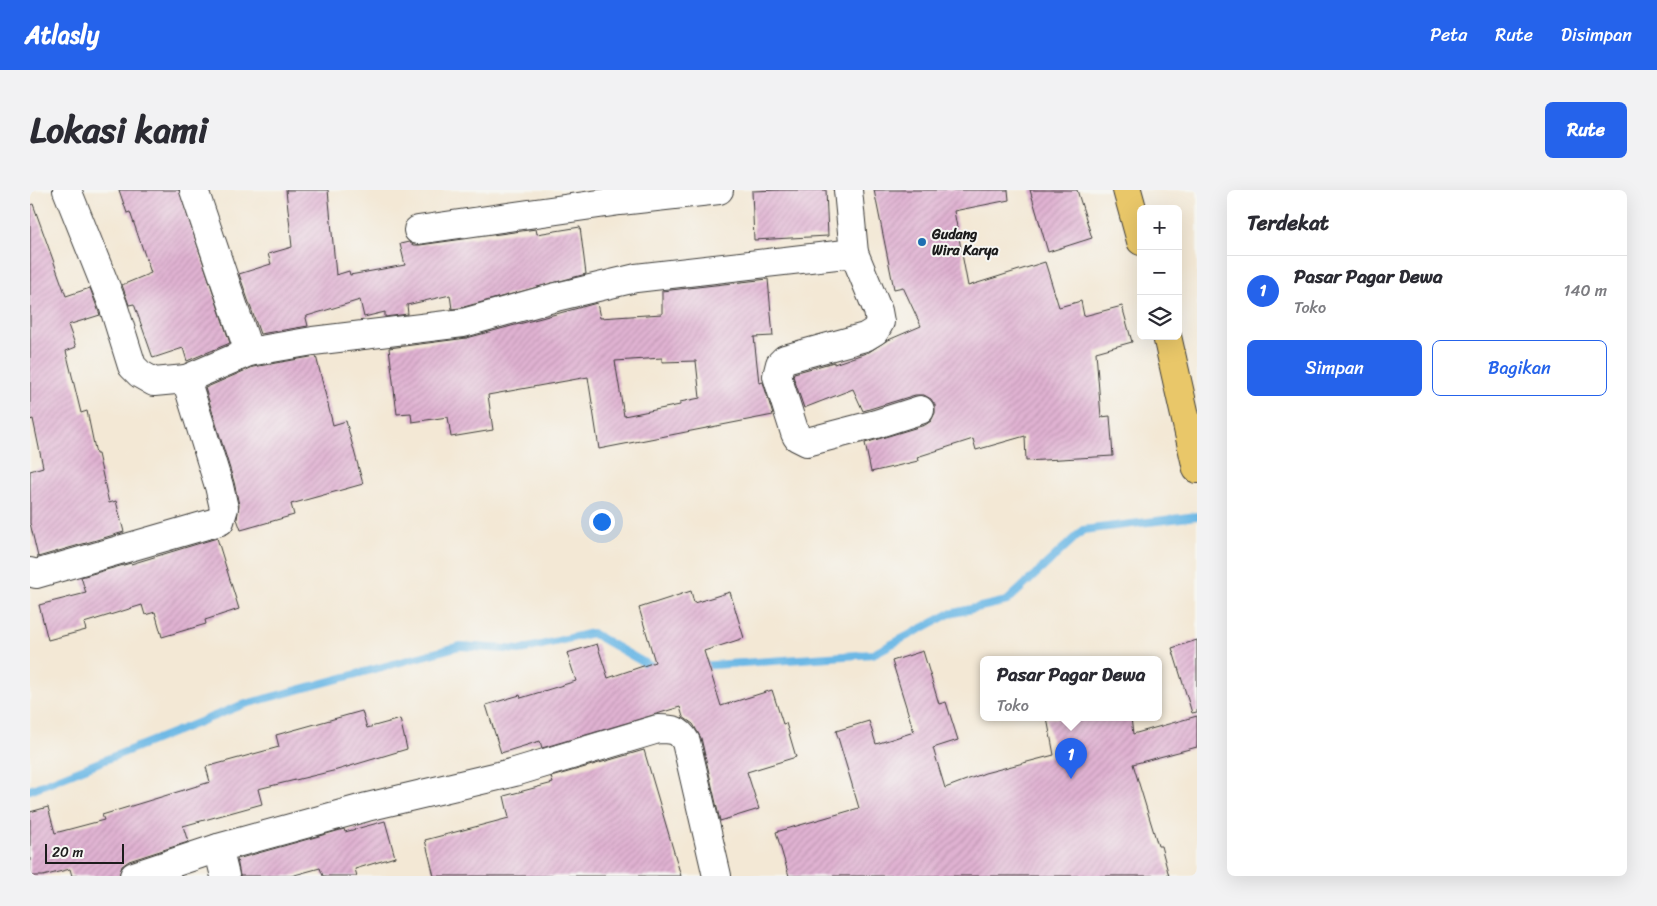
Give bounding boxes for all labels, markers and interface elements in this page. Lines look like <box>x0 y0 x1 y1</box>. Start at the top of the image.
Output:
text: Atlasly <box>25 14 99 56</box>
text: Peta <box>1430 19 1467 51</box>
text: Rute <box>1495 19 1533 51</box>
text: Disimpan <box>1561 19 1632 51</box>
text: Lokasi kami <box>30 99 208 161</box>
button: Rute <box>1545 102 1627 158</box>
text: Terdekat <box>1247 204 1329 242</box>
map controls <box>1137 205 1182 340</box>
button: + <box>1137 205 1182 250</box>
place label: Gudang Wira Karya <box>931 222 999 263</box>
marker: Gudang Wira Karya <box>916 236 928 248</box>
button: − <box>1137 250 1182 295</box>
text: Pasar Pagar Dewa <box>1294 260 1442 293</box>
text: 1 <box>1260 276 1266 305</box>
text: 140 m <box>1564 276 1607 305</box>
text: Toko <box>1294 293 1326 322</box>
button: layers <box>1137 295 1182 340</box>
button: Simpan <box>1247 340 1422 396</box>
button: Bagikan <box>1432 340 1607 396</box>
your location <box>589 509 615 535</box>
popup <box>980 656 1162 721</box>
text: Pasar Pagar Dewa <box>997 658 1145 691</box>
text: Toko <box>997 691 1029 720</box>
pin: 1 <box>1055 738 1087 779</box>
text: 20 m <box>52 840 83 865</box>
scale bar <box>45 841 124 864</box>

